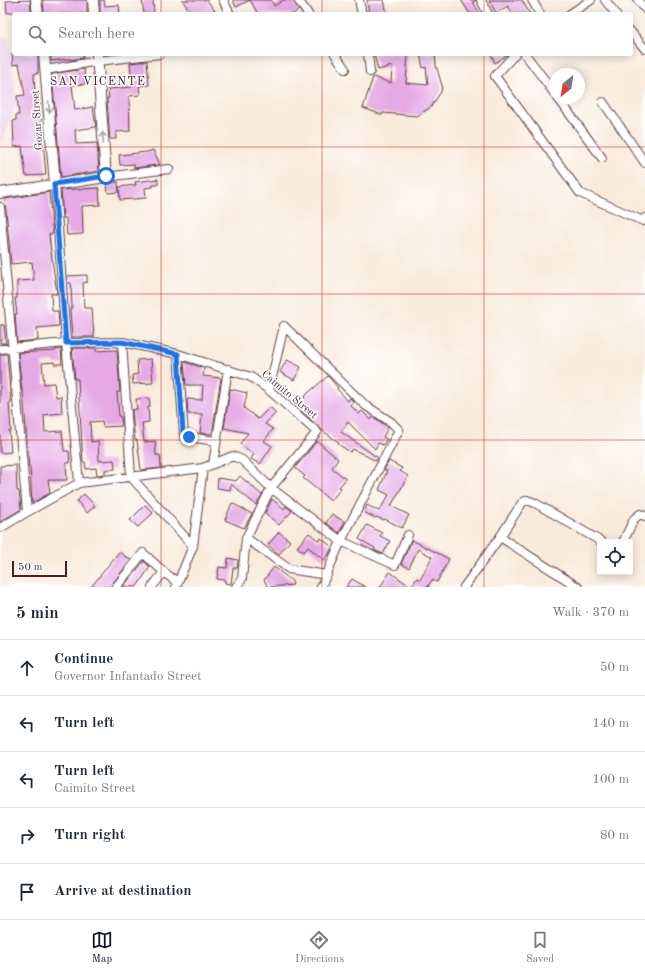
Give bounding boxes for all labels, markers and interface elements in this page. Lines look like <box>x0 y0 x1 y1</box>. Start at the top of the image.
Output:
search box <box>12 12 633 56</box>
icon: search <box>26 23 48 45</box>
text: Search here <box>58 27 135 42</box>
north arrow <box>549 68 585 104</box>
district label: SAN VICENTE <box>50 76 146 88</box>
street label: Gozar Street <box>30 89 46 151</box>
one-way arrow <box>45 100 52 113</box>
one-way arrow <box>100 132 107 145</box>
route start <box>97 167 115 185</box>
street label: Caimito Street <box>259 369 319 421</box>
route end <box>180 428 198 446</box>
map controls <box>597 539 633 575</box>
button: locate <box>597 539 633 575</box>
scale bar <box>12 559 67 578</box>
text: 50 m <box>18 562 43 573</box>
text: 5 min <box>16 605 59 622</box>
text: Walk · 370 m <box>552 606 629 619</box>
text: Continue <box>54 652 113 667</box>
icon: ahead <box>16 657 38 679</box>
text: 50 m <box>600 661 629 674</box>
text: Governor Infantado Street <box>54 670 201 683</box>
icon: left <box>16 713 38 735</box>
text: Turn left <box>54 716 114 731</box>
text: 140 m <box>592 717 629 730</box>
text: Turn left <box>54 764 114 779</box>
icon: left <box>16 769 38 791</box>
text: 100 m <box>592 773 629 786</box>
text: Caimito Street <box>54 782 136 795</box>
icon: right <box>16 825 38 847</box>
text: Turn right <box>54 828 125 843</box>
text: 80 m <box>600 829 629 842</box>
icon: arrive <box>16 881 38 903</box>
text: Arrive at destination <box>54 884 192 899</box>
tab: Map <box>91 929 113 967</box>
tab: Directions <box>295 929 344 967</box>
tab: Saved <box>526 929 554 967</box>

